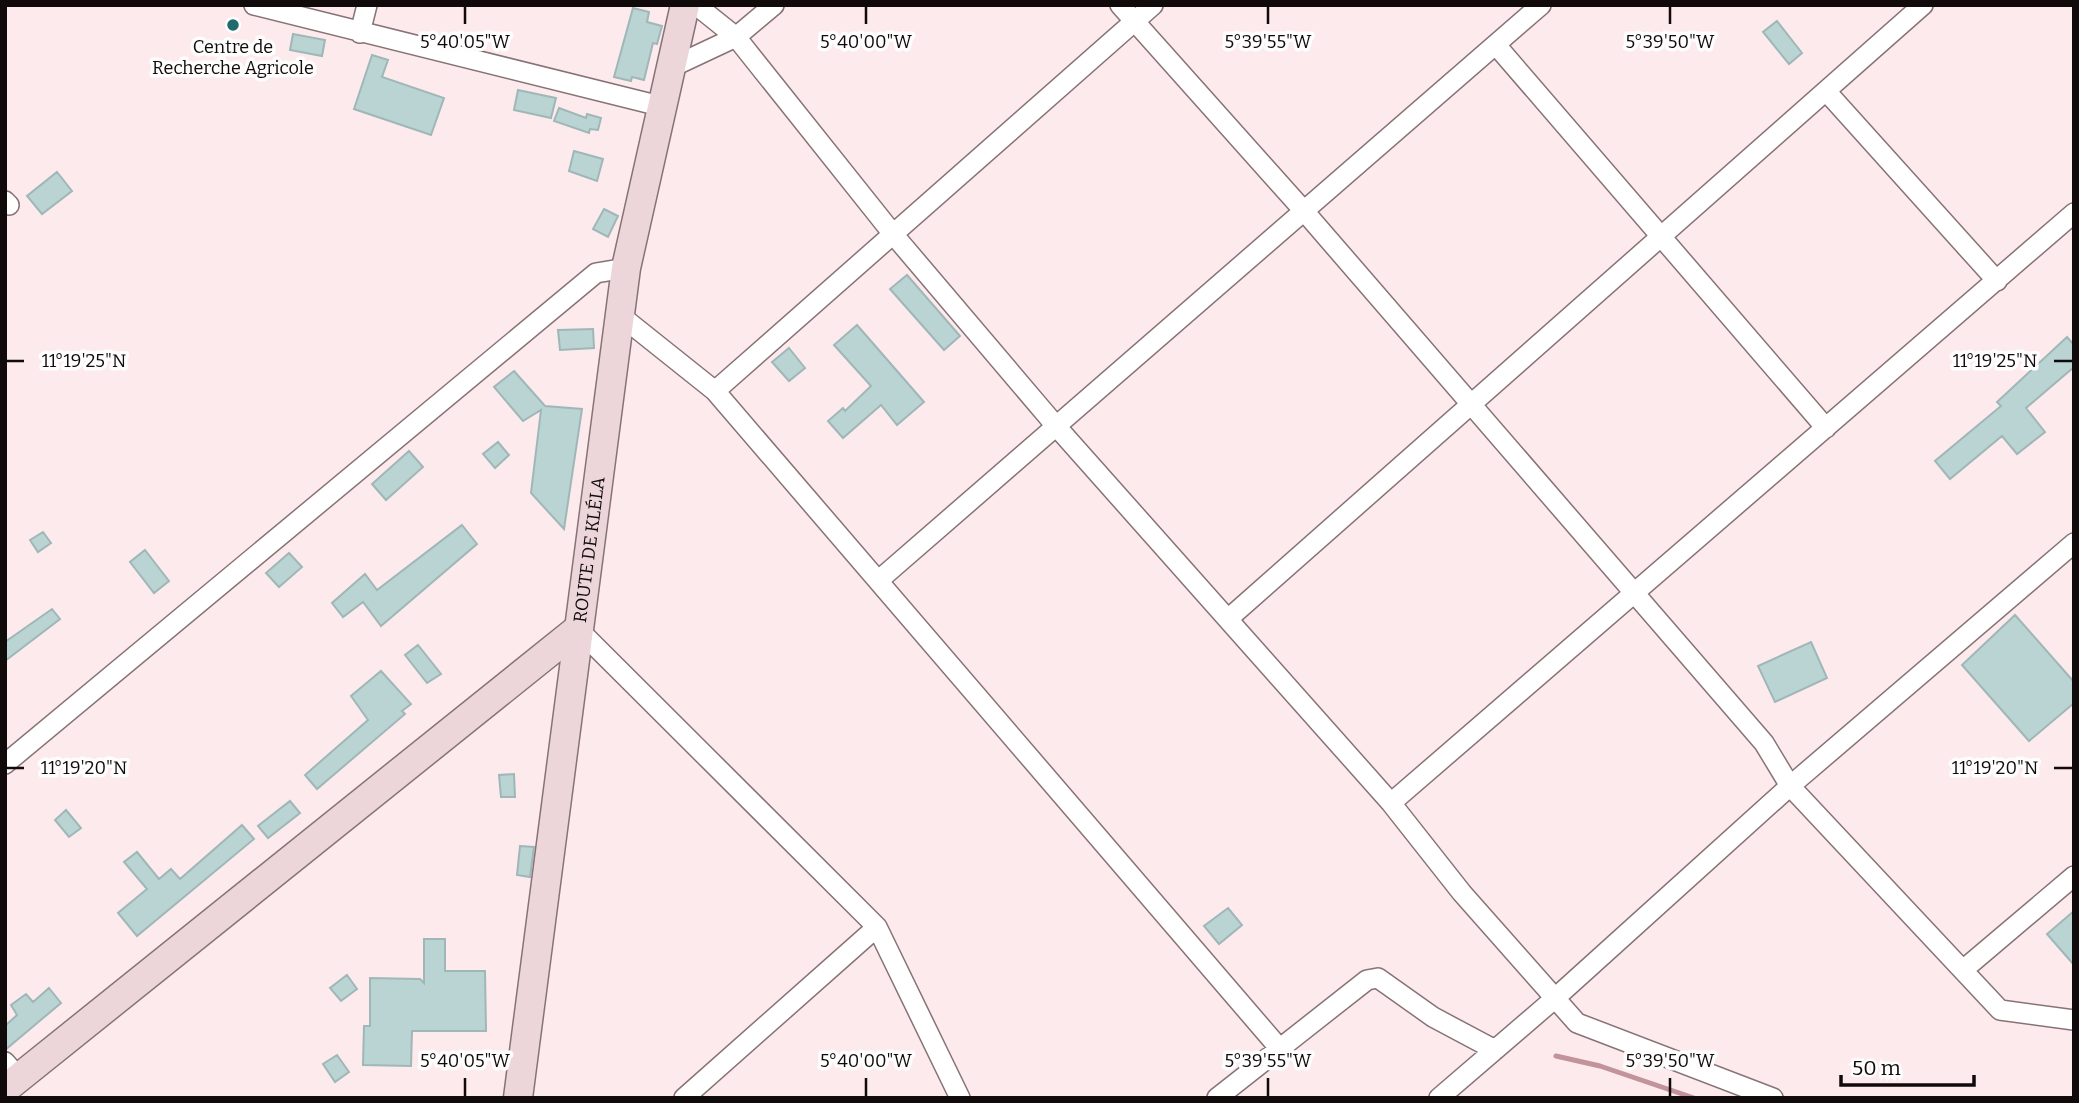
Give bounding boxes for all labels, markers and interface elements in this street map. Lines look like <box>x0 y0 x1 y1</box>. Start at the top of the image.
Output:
marker: Centre de Recherche Agricole <box>225 17 241 33</box>
text: 5°40'05"W <box>420 31 511 53</box>
text: 5°40'00"W <box>820 31 913 53</box>
text: 5°39'55"W <box>1225 31 1312 53</box>
text: 5°39'50"W <box>1626 31 1715 53</box>
place label: Centre de Recherche Agricole <box>152 36 314 79</box>
text: 11°19'25"N <box>42 350 126 372</box>
text: 11°19'25"N <box>1953 350 2037 372</box>
street label: ROUTE DE KLÉLA <box>569 475 610 624</box>
text: 11°19'20"N <box>41 757 127 779</box>
text: 11°19'20"N <box>1952 757 2038 779</box>
scale bar <box>1841 1044 1974 1088</box>
text: 5°40'05"W <box>420 1050 511 1072</box>
text: 5°40'00"W <box>820 1050 913 1072</box>
text: 5°39'55"W <box>1225 1050 1312 1072</box>
text: 5°39'50"W <box>1626 1050 1715 1072</box>
text: 50 m <box>1852 1055 1901 1081</box>

